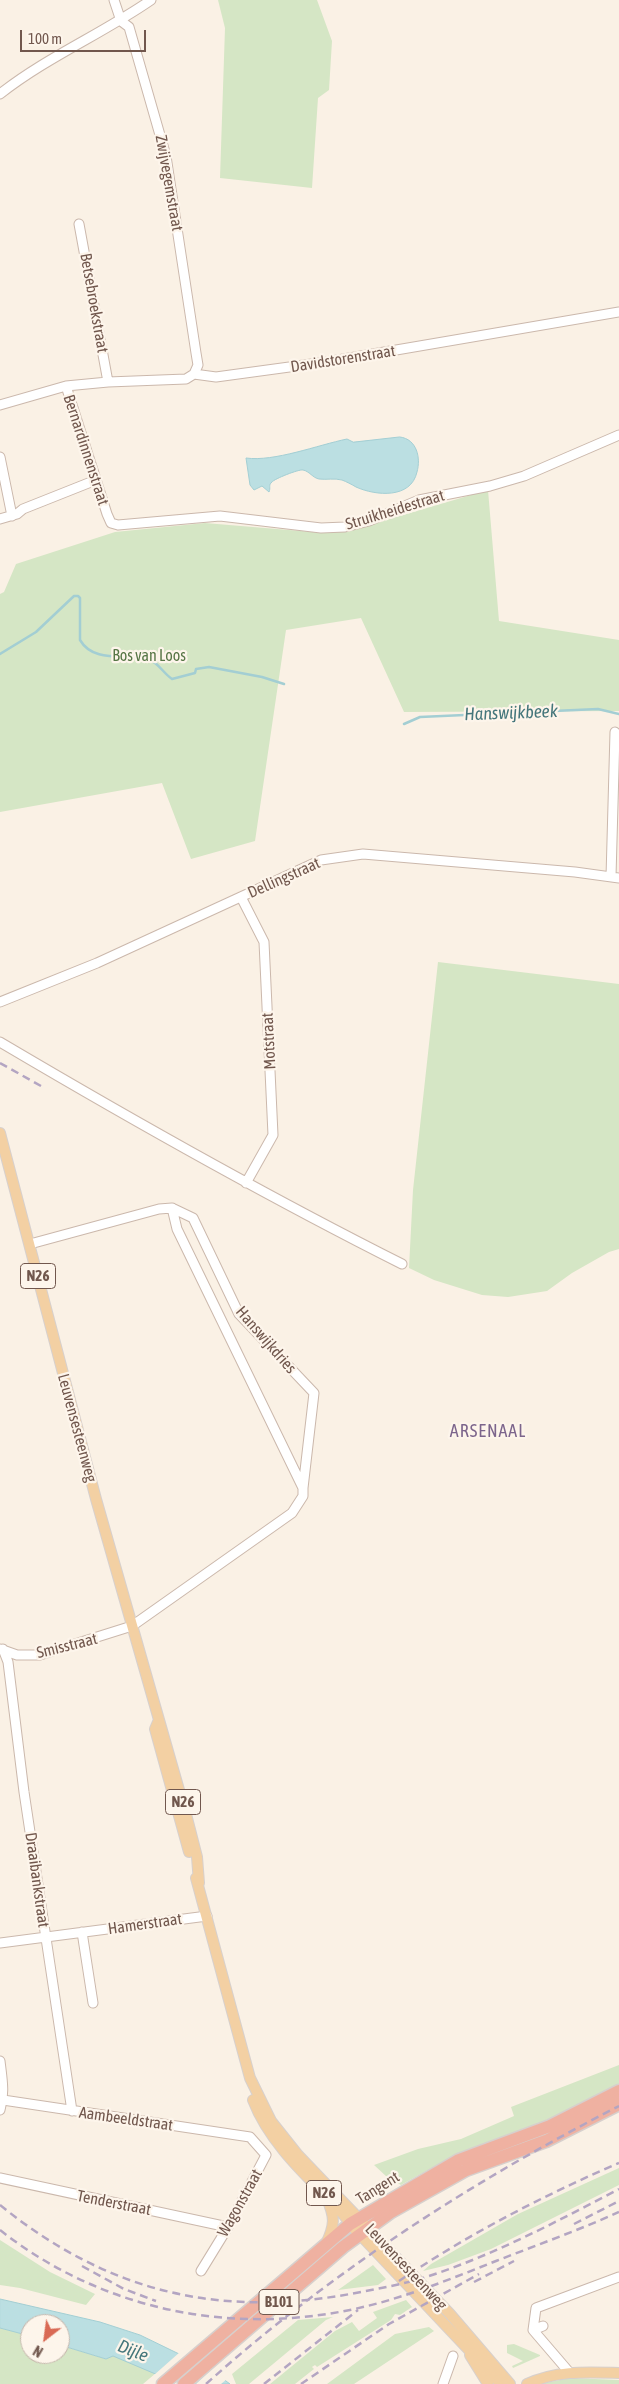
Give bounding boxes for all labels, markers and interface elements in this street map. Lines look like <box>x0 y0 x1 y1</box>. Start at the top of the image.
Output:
scale bar <box>22 20 149 52</box>
text: 100 m <box>28 30 62 47</box>
street label: Zwijvegemstraat <box>151 133 187 233</box>
street label: Betsebroekstraat <box>76 252 112 354</box>
street label: Davidstorenstraat <box>289 341 397 377</box>
street label: Bernardinnenstraat <box>59 392 113 508</box>
street label: Struikheidestraat <box>343 486 447 534</box>
park label: Bos van Loos <box>112 646 186 666</box>
water label: Hanswijkbeek <box>464 701 558 725</box>
street label: Dellingstraat <box>245 854 323 902</box>
street label: Motstraat <box>258 1012 280 1070</box>
road number: N26 <box>20 1264 56 1288</box>
street label: Hanswijkdries <box>232 1303 300 1377</box>
street label: Leuvensesteenweg <box>53 1372 101 1484</box>
district label: ARSENAAL <box>449 1420 527 1442</box>
street label: Smisstraat <box>35 1629 99 1663</box>
road number: N26 <box>166 1790 200 1814</box>
street label: Draaibankstraat <box>21 1831 53 1929</box>
street label: Hamerstraat <box>107 1909 183 1939</box>
street label: Aambeeldstraat <box>78 2103 174 2135</box>
street label: Wagonstraat <box>214 2166 266 2240</box>
street label: Tangent <box>353 2167 403 2209</box>
road number: N26 <box>306 2180 342 2206</box>
street label: Tenderstraat <box>75 2186 153 2220</box>
street label: Leuvensesteenweg <box>361 2220 451 2314</box>
road number: B101 <box>259 2290 299 2314</box>
north arrow <box>20 2314 70 2364</box>
water label: Dijle <box>115 2335 151 2367</box>
text: N <box>30 2342 46 2360</box>

